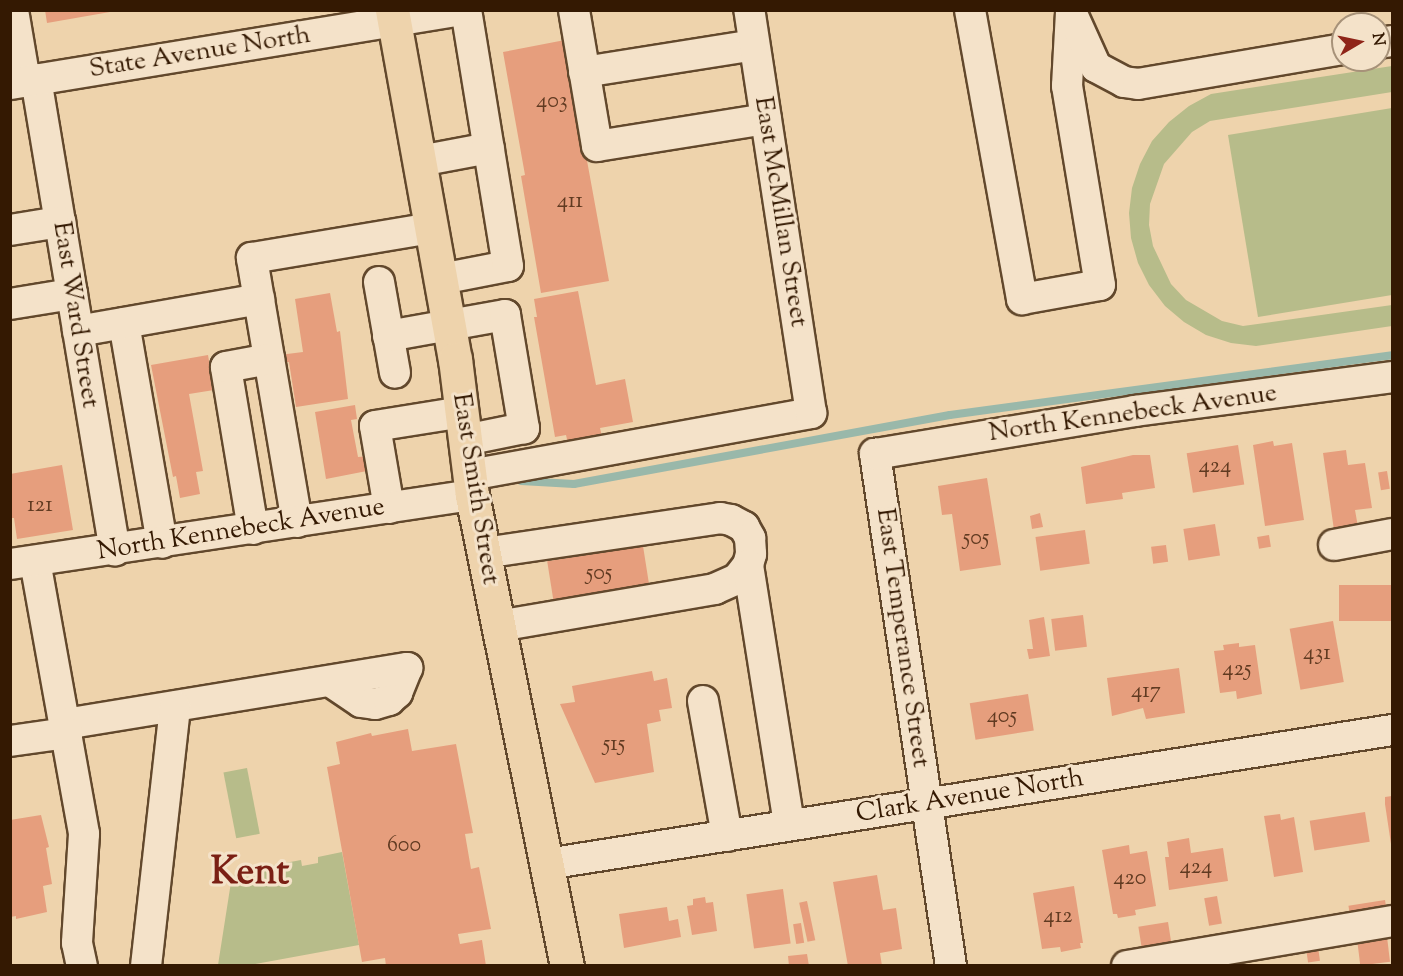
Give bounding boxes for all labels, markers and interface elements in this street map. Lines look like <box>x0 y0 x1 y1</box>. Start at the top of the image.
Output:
north arrow <box>1331 12 1391 72</box>
street label: State Avenue North <box>87 20 313 86</box>
text: N <box>1365 31 1390 48</box>
house number: 403 <box>536 90 568 116</box>
street label: East McMillan Street <box>746 94 814 330</box>
house number: 411 <box>557 190 583 216</box>
street label: East Ward Street <box>45 220 105 410</box>
street label: North Kennebeck Avenue <box>987 378 1279 450</box>
street label: East Smith Street <box>444 391 506 587</box>
house number: 424 <box>1199 455 1231 481</box>
street label: North Kennebeck Avenue <box>95 492 387 568</box>
house number: 121 <box>27 494 53 520</box>
street label: East Temperance Street <box>868 506 936 770</box>
house number: 505 <box>963 527 989 553</box>
house number: 505 <box>586 562 612 588</box>
house number: 431 <box>1303 642 1331 668</box>
house number: 425 <box>1223 658 1251 684</box>
house number: 417 <box>1131 680 1161 706</box>
house number: 405 <box>987 705 1017 731</box>
house number: 515 <box>603 733 625 759</box>
street label: Clark Avenue North <box>854 764 1086 830</box>
house number: 600 <box>387 834 421 860</box>
district label: Kent <box>211 852 289 898</box>
house number: 424 <box>1180 856 1212 882</box>
house number: 420 <box>1113 867 1147 893</box>
house number: 412 <box>1044 905 1072 931</box>

